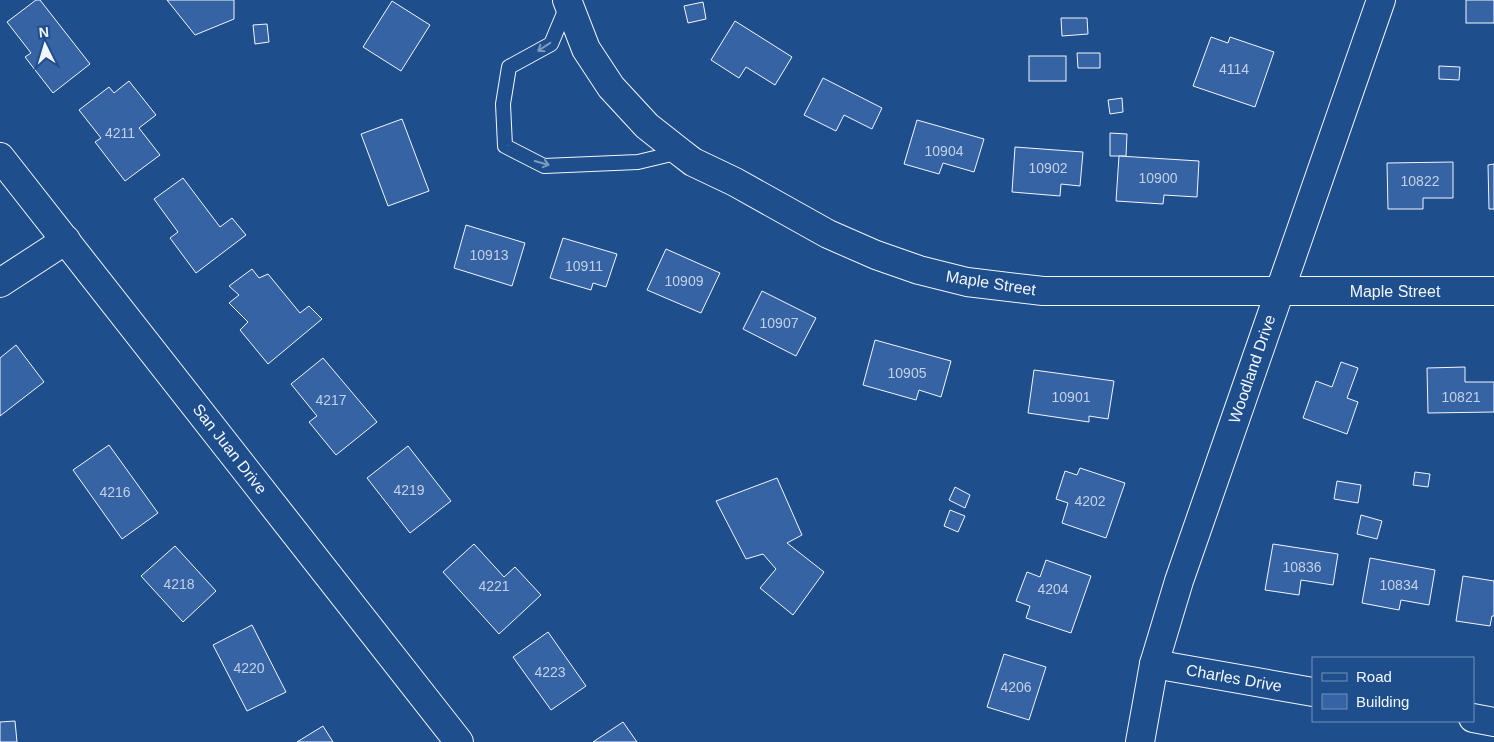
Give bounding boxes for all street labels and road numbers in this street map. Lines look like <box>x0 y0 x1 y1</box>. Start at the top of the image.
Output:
street label: Maple Street <box>945 268 1038 299</box>
street label: Maple Street <box>1350 283 1441 300</box>
street label: Woodland Drive <box>1225 312 1279 425</box>
street label: San Juan Drive <box>190 401 270 497</box>
street label: Charles Drive <box>1185 661 1283 695</box>

